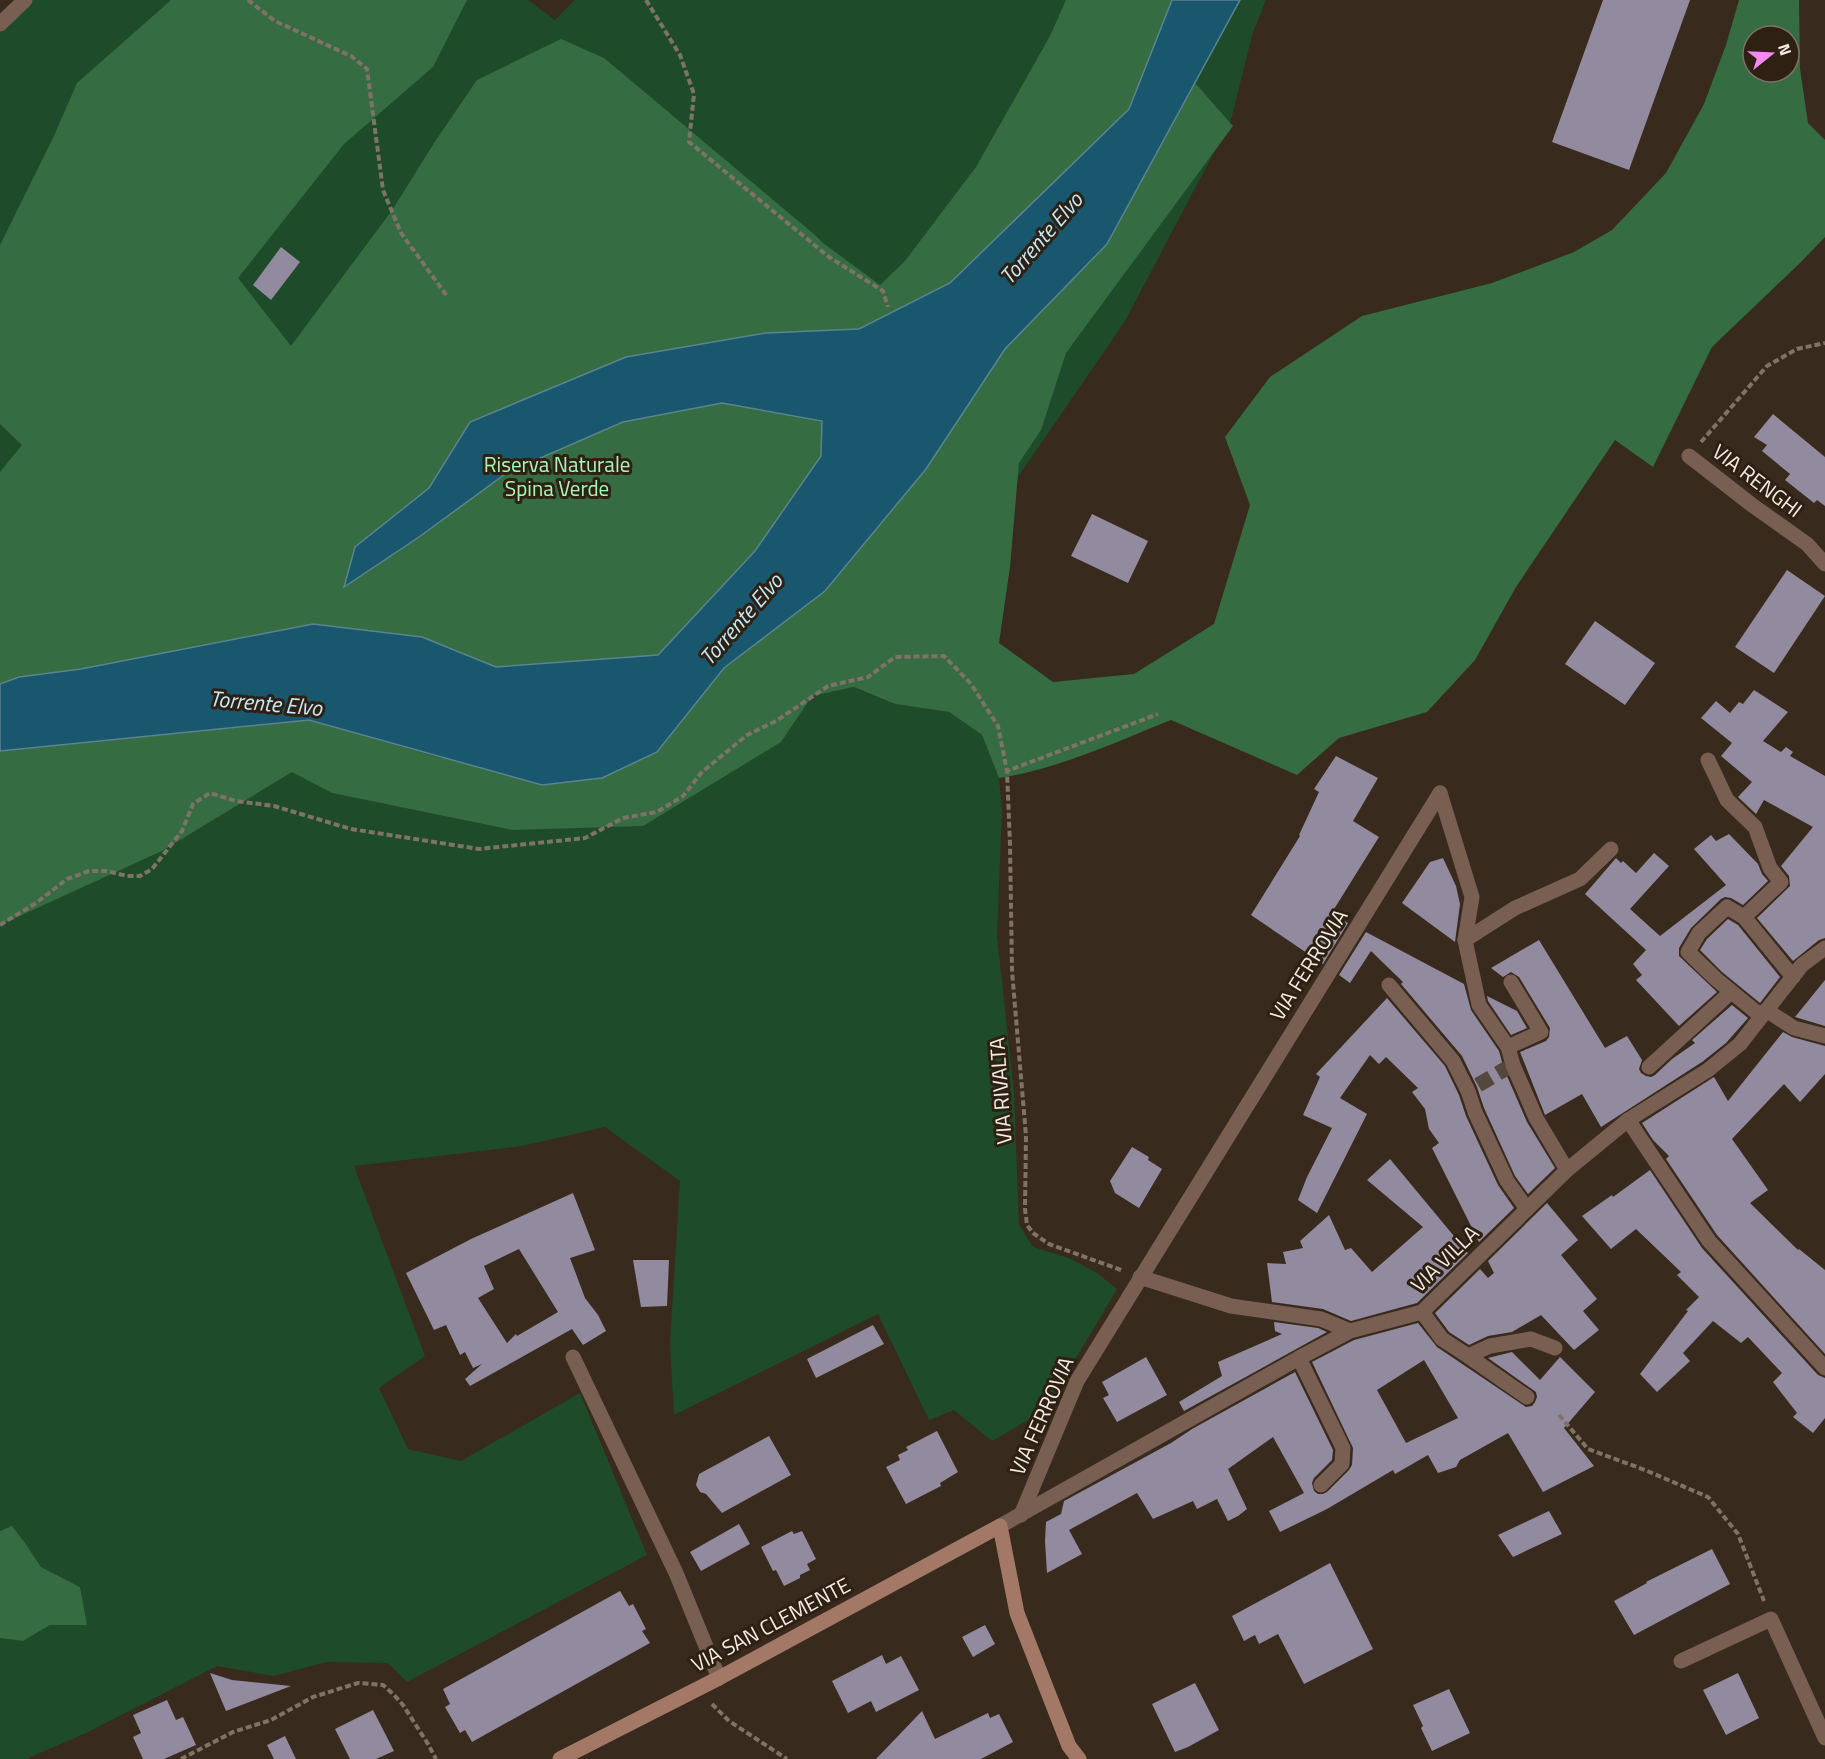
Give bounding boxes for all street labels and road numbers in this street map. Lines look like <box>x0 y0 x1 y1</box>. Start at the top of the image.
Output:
street label: VIA RENGHI <box>1706 436 1809 525</box>
street label: VIA FERROVIA <box>1261 902 1356 1027</box>
street label: VIA RIVALTA <box>980 1036 1020 1146</box>
street label: VIA VILLA <box>1403 1217 1486 1299</box>
street label: VIA FERROVIA <box>1001 1351 1082 1480</box>
street label: VIA SAN CLEMENTE <box>685 1569 856 1680</box>

